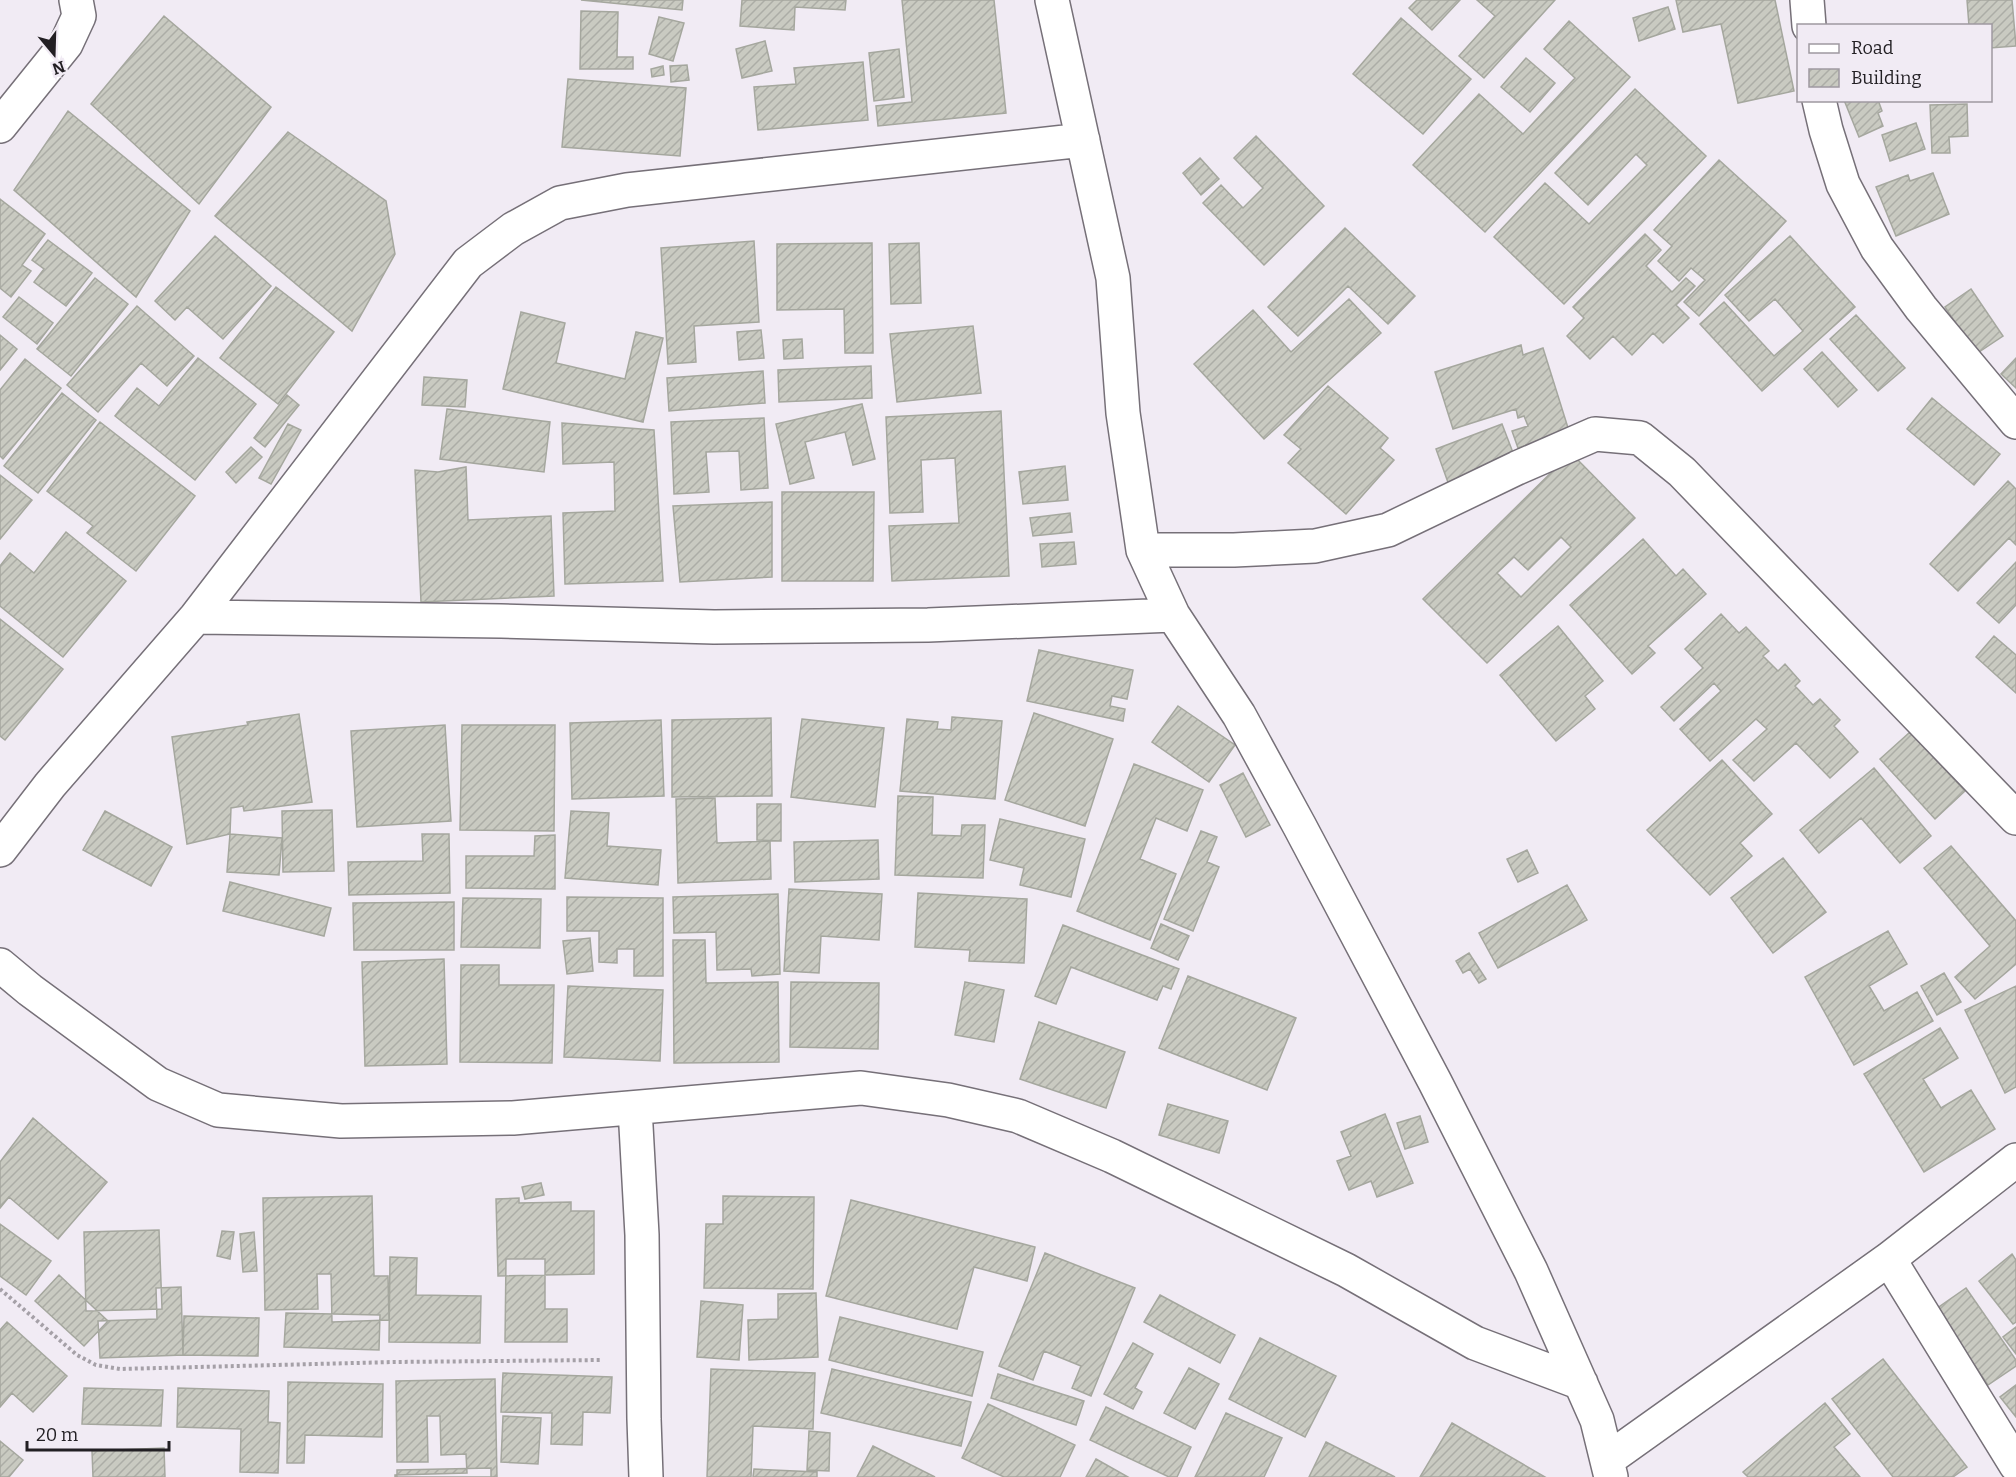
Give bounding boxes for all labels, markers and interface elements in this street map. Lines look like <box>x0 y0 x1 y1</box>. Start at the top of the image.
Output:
north arrow <box>24 24 84 84</box>
legend <box>1797 24 1992 102</box>
text: Road <box>1851 37 1894 59</box>
text: N <box>50 57 68 79</box>
text: Building <box>1851 67 1922 89</box>
scale bar <box>27 1414 170 1452</box>
text: 20 m <box>36 1424 78 1446</box>

